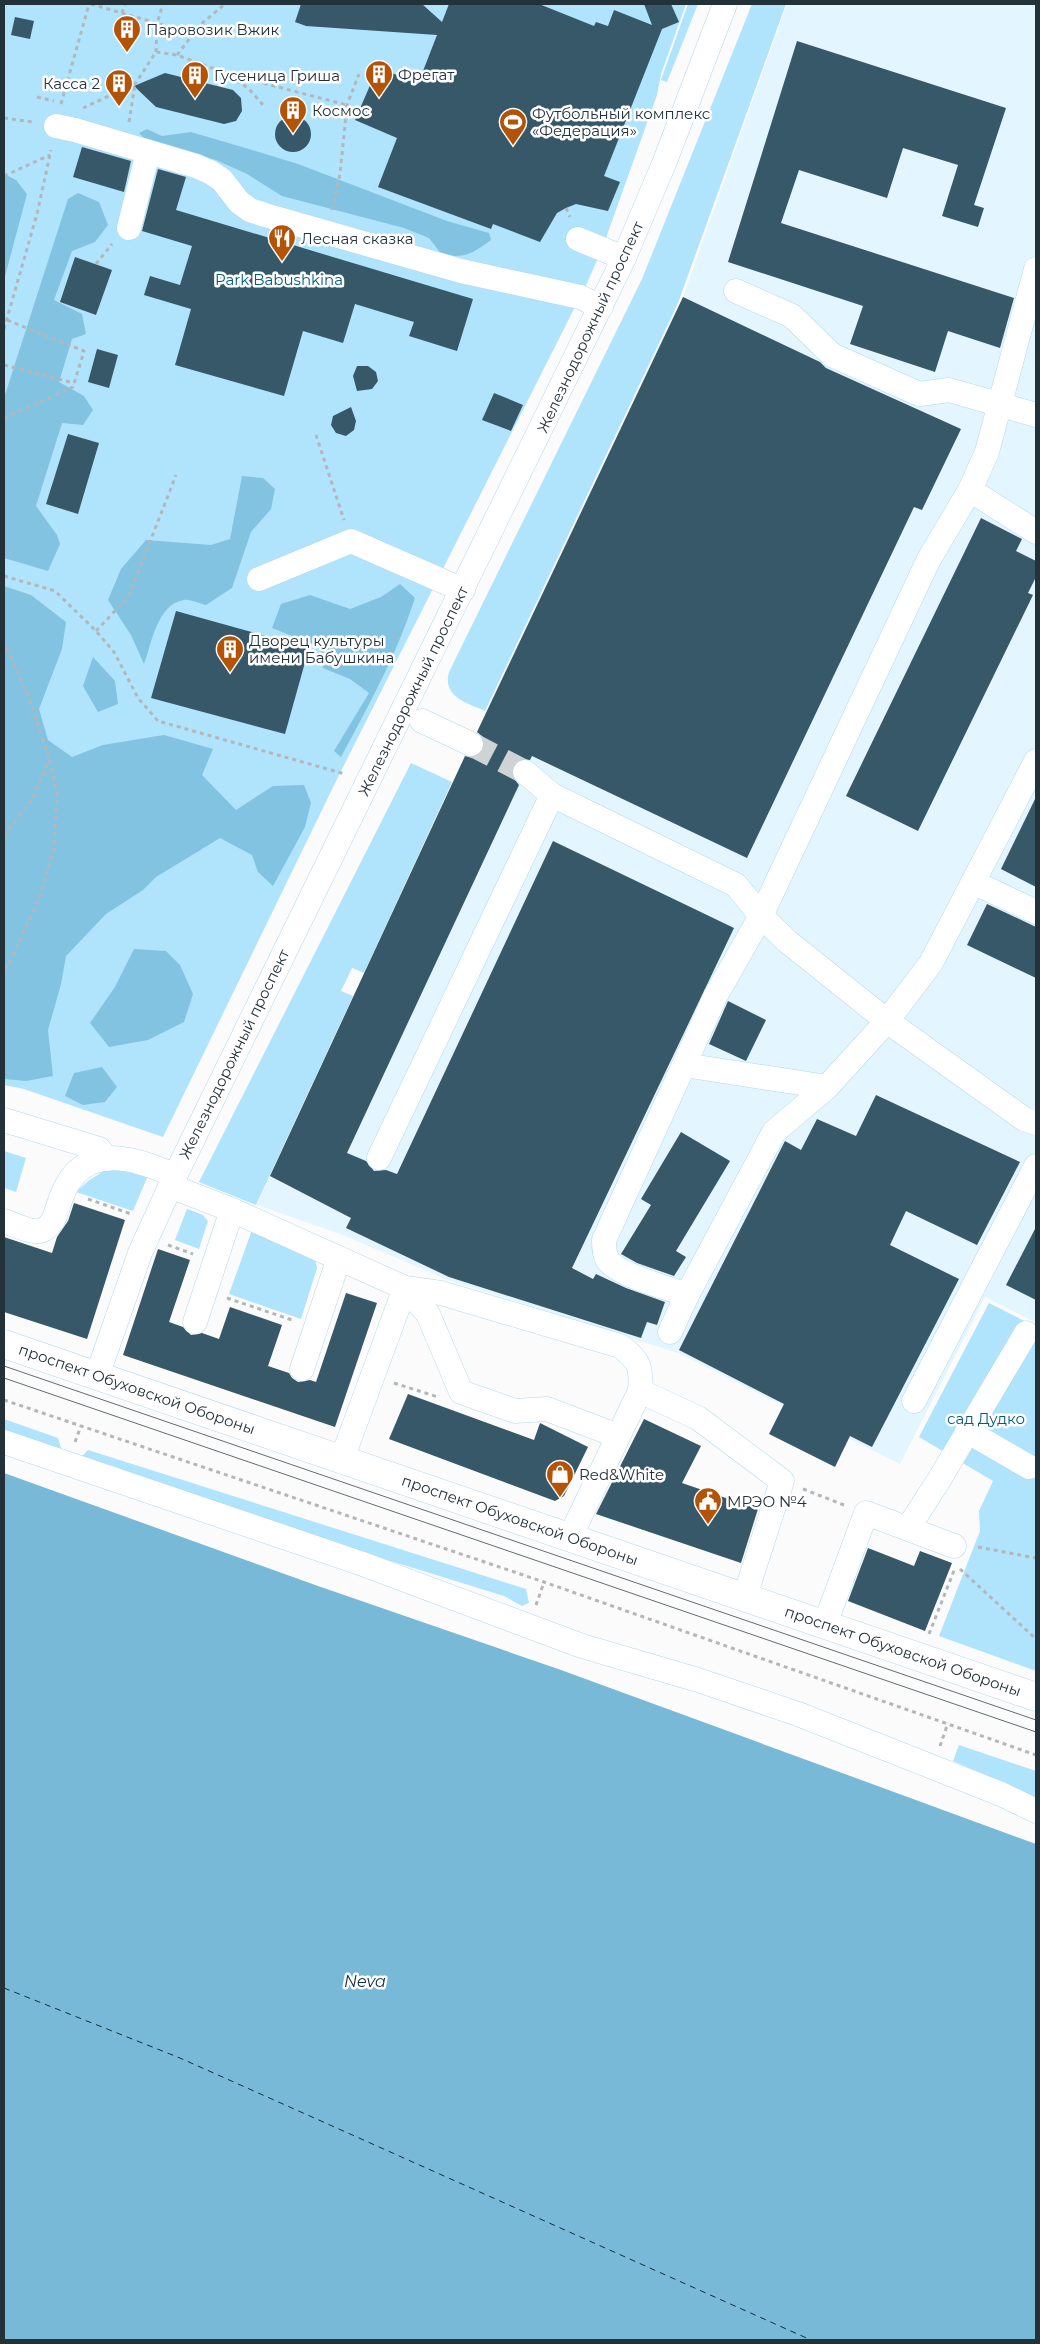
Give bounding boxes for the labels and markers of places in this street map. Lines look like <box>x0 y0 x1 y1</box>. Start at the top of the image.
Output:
building icon: Паровозик Вжик <box>112 14 142 53</box>
place label: Паровозик Вжик <box>146 20 280 39</box>
building icon: Фрегат <box>364 59 394 98</box>
building icon: Гусеница Гриша <box>180 60 210 99</box>
place label: Фрегат <box>398 65 455 84</box>
place label: Гусеница Гриша <box>214 66 340 85</box>
building icon: Касса 2 <box>104 68 134 107</box>
place label: Касса 2 <box>43 74 100 93</box>
building icon: Космос <box>278 95 308 134</box>
place label: Космос <box>312 101 370 120</box>
place label: Футбольный комплекс «Федерация» <box>532 104 710 140</box>
sports icon: Футбольный комплекс «Федерация» <box>498 107 528 146</box>
restaurant icon: Лесная сказка <box>267 223 297 262</box>
place label: Лесная сказка <box>301 229 413 248</box>
place label: Дворец культуры имени Бабушкина <box>249 631 394 667</box>
building icon: Дворец культуры имени Бабушкина <box>215 634 245 673</box>
shop icon: Red&White <box>545 1459 575 1498</box>
place label: Red&White <box>579 1465 664 1484</box>
public building icon: МРЭО №4 <box>693 1486 723 1525</box>
place label: МРЭО №4 <box>727 1492 807 1511</box>

